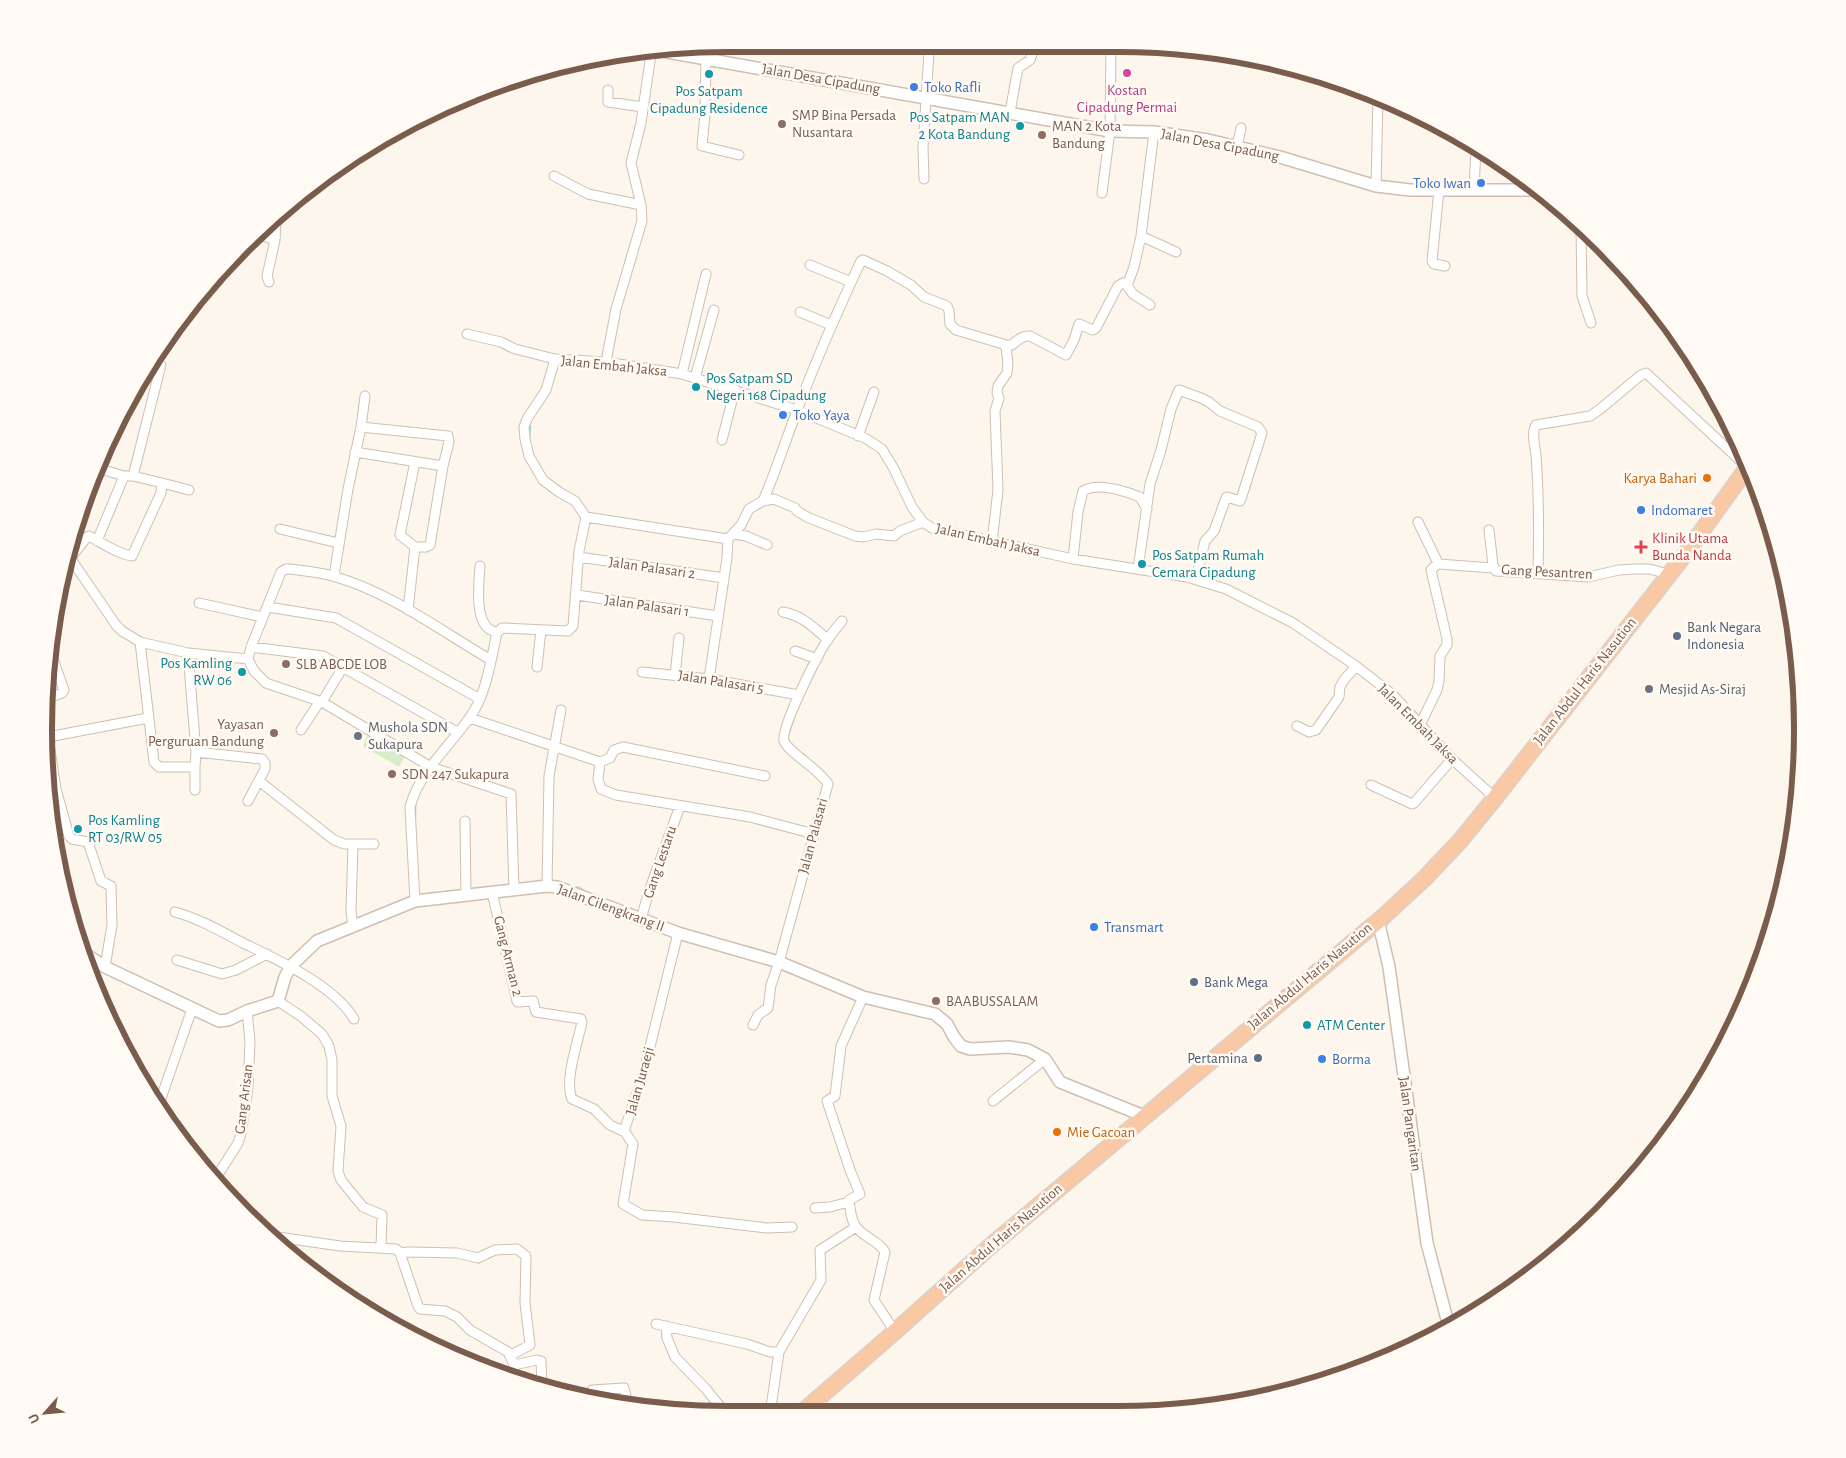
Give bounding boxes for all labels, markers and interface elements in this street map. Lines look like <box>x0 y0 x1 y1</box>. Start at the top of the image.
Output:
street label: Jalan Desa Cipadung <box>761 61 882 97</box>
marker: Kostan Cipadung Permai <box>1121 67 1133 79</box>
marker: Pos Satpam Cipadung Residence <box>703 68 715 80</box>
place label: Toko Rafli <box>924 80 981 95</box>
marker: Toko Rafli <box>908 81 920 93</box>
place label: Kostan Cipadung Permai <box>1077 83 1177 115</box>
place label: Pos Satpam Cipadung Residence <box>650 84 768 116</box>
place label: SMP Bina Persada Nusantara <box>792 108 896 140</box>
place label: Pos Satpam MAN 2 Kota Bandung <box>909 110 1011 142</box>
marker: SMP Bina Persada Nusantara <box>776 118 788 130</box>
place label: MAN 2 Kota Bandung <box>1052 119 1122 151</box>
marker: Pos Satpam MAN 2 Kota Bandung <box>1014 120 1026 132</box>
street label: Jalan Desa Cipadung <box>1160 126 1281 164</box>
marker: MAN 2 Kota Bandung <box>1036 129 1048 141</box>
place label: Toko Iwan <box>1413 176 1471 191</box>
marker: Toko Iwan <box>1475 177 1487 189</box>
street label: Jalan Embah Jaksa <box>560 353 668 379</box>
place label: Pos Satpam SD Negeri 168 Cipadung <box>706 371 827 403</box>
marker: Pos Satpam SD Negeri 168 Cipadung <box>690 381 702 393</box>
place label: Toko Yaya <box>793 408 850 423</box>
marker: Toko Yaya <box>777 409 789 421</box>
place label: Karya Bahari <box>1624 471 1697 486</box>
marker: Karya Bahari <box>1701 472 1713 484</box>
place label: Indomaret <box>1651 503 1713 518</box>
marker: Indomaret <box>1635 504 1647 516</box>
street label: Jalan Embah Jaksa <box>934 521 1042 559</box>
place label: Klinik Utama Bunda Nanda <box>1652 531 1732 563</box>
marker: Klinik Utama Bunda Nanda <box>1634 540 1648 554</box>
place label: Pos Satpam Rumah Cemara Cipadung <box>1152 548 1264 580</box>
street label: Jalan Palasari 2 <box>608 555 696 582</box>
marker: Pos Satpam Rumah Cemara Cipadung <box>1136 558 1148 570</box>
street label: Gang Pesantren <box>1501 562 1593 582</box>
street label: Jalan Palasari 1 <box>604 593 690 619</box>
street label: Jalan Abdul Haris Nasution <box>1531 615 1639 747</box>
place label: Bank Negara Indonesia <box>1687 620 1761 652</box>
marker: Bank Negara Indonesia <box>1671 630 1683 642</box>
place label: Pos Kamling RW 06 <box>160 656 233 688</box>
place label: SLB ABCDE LOB <box>296 657 387 672</box>
marker: SLB ABCDE LOB <box>280 658 292 670</box>
marker: Pos Kamling RW 06 <box>236 666 248 678</box>
street label: Jalan Palasari 5 <box>677 668 765 696</box>
street label: Jalan Embah Jaksa <box>1375 681 1461 767</box>
place label: Mesjid As-Siraj <box>1659 682 1746 697</box>
marker: Mesjid As-Siraj <box>1643 683 1655 695</box>
place label: Yayasan Perguruan Bandung <box>148 717 265 749</box>
place label: Mushola SDN Sukapura <box>368 720 448 752</box>
marker: Yayasan Perguruan Bandung <box>268 727 280 739</box>
marker: Mushola SDN Sukapura <box>352 730 364 742</box>
place label: SDN 247 Sukapura <box>402 767 509 782</box>
marker: SDN 247 Sukapura <box>386 768 398 780</box>
street label: Jalan Palasari <box>796 797 830 875</box>
place label: Pos Kamling RT 03/RW 05 <box>88 813 162 845</box>
marker: Pos Kamling RT 03/RW 05 <box>72 823 84 835</box>
street label: Gang Lestaru <box>641 823 680 900</box>
street label: Jalan Cilengkrang II <box>555 882 667 934</box>
street label: Gang Arman 2 <box>491 914 525 998</box>
place label: Transmart <box>1104 920 1164 935</box>
street label: Jalan Abdul Haris Nasution <box>1245 920 1375 1032</box>
marker: Transmart <box>1088 921 1100 933</box>
place label: Bank Mega <box>1204 975 1268 990</box>
marker: Bank Mega <box>1188 976 1200 988</box>
place label: BAABUSSALAM <box>946 994 1038 1009</box>
marker: BAABUSSALAM <box>930 995 942 1007</box>
place label: ATM Center <box>1317 1018 1385 1033</box>
marker: ATM Center <box>1301 1019 1313 1031</box>
street label: Jalan Juraeji <box>623 1045 657 1117</box>
place label: Pertamina <box>1187 1051 1248 1066</box>
marker: Pertamina <box>1252 1052 1264 1064</box>
place label: Borma <box>1332 1052 1371 1067</box>
marker: Borma <box>1316 1053 1328 1065</box>
street label: Gang Arisan <box>232 1063 256 1135</box>
street label: Jalan Pangaritan <box>1396 1076 1424 1172</box>
place label: Mie Gacoan <box>1067 1125 1135 1140</box>
marker: Mie Gacoan <box>1051 1126 1063 1138</box>
street label: Jalan Abdul Haris Nasution <box>937 1181 1065 1295</box>
north arrow <box>20 1388 70 1438</box>
text: U <box>26 1411 43 1426</box>

